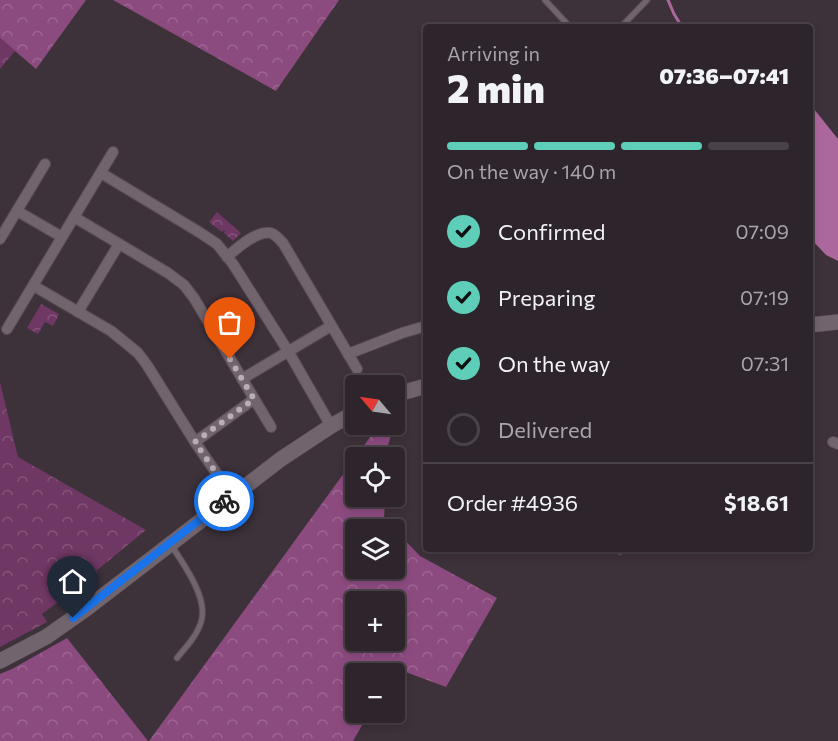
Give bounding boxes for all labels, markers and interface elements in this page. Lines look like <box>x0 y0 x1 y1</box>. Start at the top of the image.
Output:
text: Arriving in <box>447 41 540 65</box>
text: 07:36–07:41 <box>659 62 789 89</box>
text: 2 min <box>447 63 545 111</box>
text: On the way · 140 m <box>447 159 616 183</box>
icon: check <box>447 215 480 248</box>
text: Confirmed <box>498 218 605 245</box>
text: 07:09 <box>736 219 789 243</box>
icon: check <box>447 281 480 314</box>
text: Preparing <box>498 284 595 311</box>
text: 07:19 <box>740 285 789 309</box>
pin <box>204 297 255 359</box>
icon: bag <box>213 306 246 339</box>
icon: check <box>447 347 480 380</box>
text: On the way <box>498 350 610 377</box>
text: 07:31 <box>741 351 789 375</box>
north arrow <box>345 375 405 435</box>
map controls <box>345 375 405 723</box>
text: Delivered <box>498 416 592 443</box>
button: locate <box>345 447 405 507</box>
courier <box>194 471 254 531</box>
icon: bike <box>208 485 241 518</box>
text: Order #4936 <box>447 489 578 516</box>
text: $18.61 <box>724 489 789 516</box>
button: layers <box>345 519 405 579</box>
pin <box>47 556 98 618</box>
icon: home <box>56 565 89 598</box>
button: + <box>345 591 405 651</box>
button: − <box>345 663 405 723</box>

